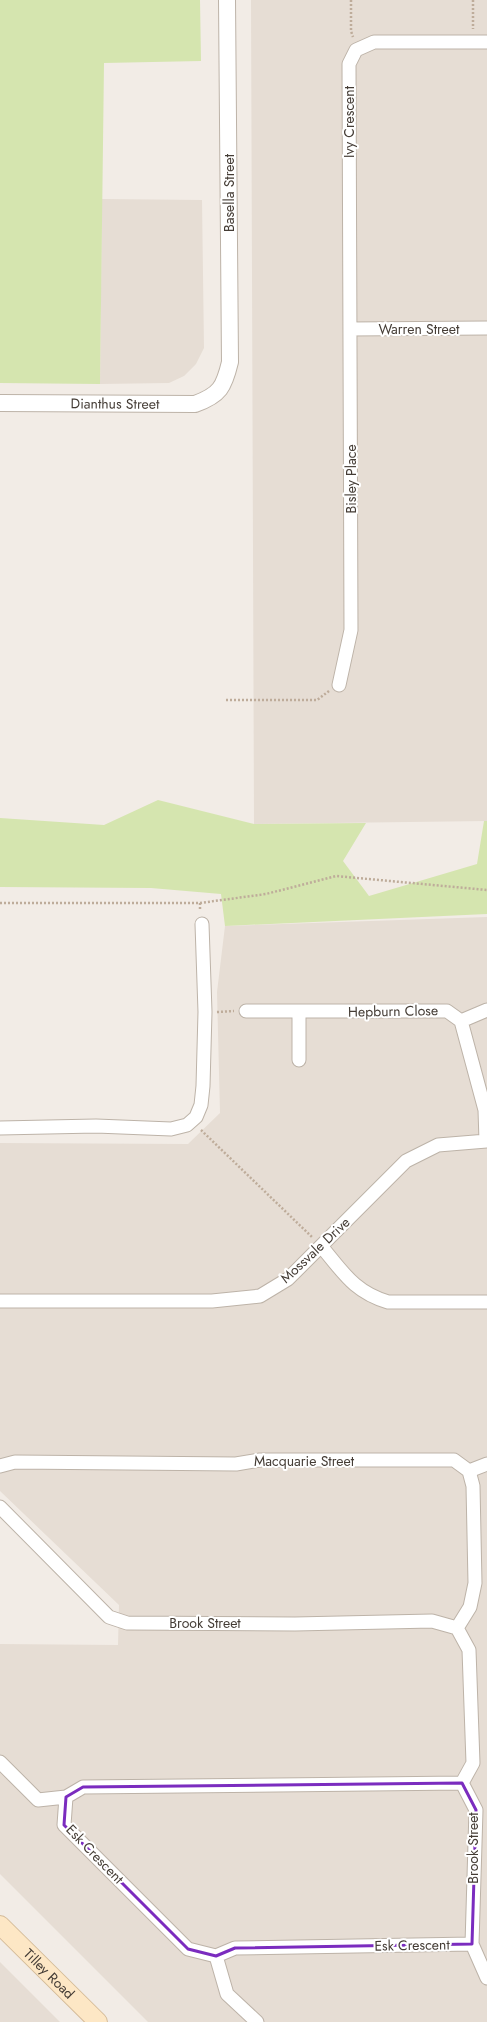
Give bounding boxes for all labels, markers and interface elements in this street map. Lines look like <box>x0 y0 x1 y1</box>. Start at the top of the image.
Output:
street label: Ivy Crescent <box>339 85 359 158</box>
street label: Basella Street <box>219 153 239 232</box>
street label: Warren Street <box>379 319 460 339</box>
street label: Dianthus Street <box>71 393 160 414</box>
street label: Bisley Place <box>341 444 361 514</box>
street label: Hepburn Close <box>348 1000 438 1022</box>
street label: Mossvale Drive <box>276 1212 354 1288</box>
street label: Macquarie Street <box>254 1451 355 1471</box>
street label: Brook Street <box>169 1613 241 1633</box>
street label: Brook Street <box>463 1812 483 1884</box>
street label: Esk Crescent <box>62 1820 129 1889</box>
street label: Esk Crescent <box>374 1934 450 1956</box>
street label: Tilley Road <box>19 1944 79 2003</box>

